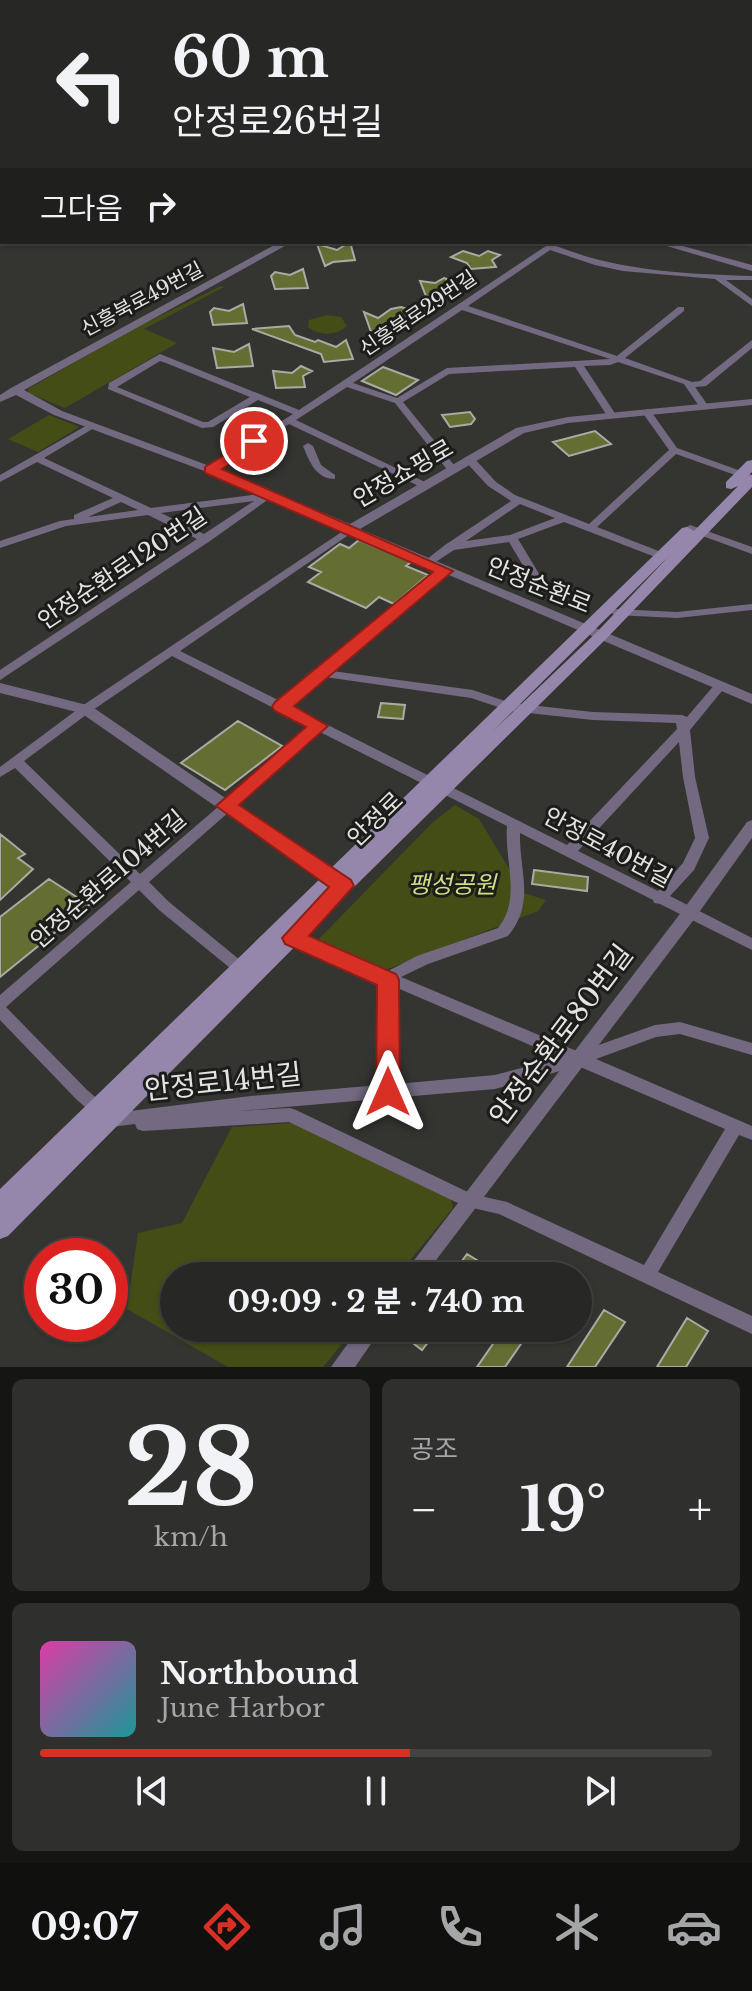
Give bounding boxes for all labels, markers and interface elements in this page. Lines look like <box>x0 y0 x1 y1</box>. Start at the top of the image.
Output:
text: 60 m <box>172 23 329 92</box>
icon: left <box>40 32 144 136</box>
text: 안정로26번길 <box>172 99 383 144</box>
icon: right <box>139 184 183 228</box>
text: 그다음 <box>40 190 123 227</box>
street label: 신흥북로49번길 <box>77 257 207 341</box>
street label: 신흥북로29번길 <box>355 265 481 361</box>
pin <box>220 407 288 475</box>
icon: arrive <box>232 419 276 463</box>
street label: 안정쇼핑로 <box>348 433 458 513</box>
street label: 안정순환로120번길 <box>32 501 212 635</box>
street label: 안정순환로 <box>482 551 596 619</box>
street label: 안정로 <box>341 786 409 852</box>
street label: 안정로40번길 <box>539 801 677 893</box>
street label: 안정순환로104번길 <box>24 804 192 954</box>
park label: 팽성공원 <box>408 870 498 899</box>
street label: 안정순환로80번길 <box>482 938 640 1132</box>
position arrow <box>346 1050 430 1134</box>
street label: 안정로14번길 <box>143 1056 303 1108</box>
speed limit sign: 30 <box>24 1238 128 1342</box>
text: 09:09 · 2 분 · 740 m <box>228 1283 524 1320</box>
text: 28 <box>124 1404 258 1533</box>
text: 공조 <box>410 1433 458 1465</box>
text: 19° <box>520 1473 606 1547</box>
text: − <box>410 1482 438 1537</box>
text: + <box>688 1482 712 1537</box>
text: km/h <box>154 1521 228 1553</box>
text: Northbound <box>160 1655 359 1692</box>
text: June Harbor <box>160 1692 325 1724</box>
icon: previous <box>130 1769 174 1813</box>
icon: pause <box>354 1769 398 1813</box>
icon: next <box>578 1769 622 1813</box>
icon: directions <box>199 1899 255 1955</box>
icon: music <box>315 1899 371 1955</box>
icon: phone <box>432 1899 488 1955</box>
icon: climate <box>549 1899 605 1955</box>
icon: car <box>666 1899 722 1955</box>
text: 09:07 <box>30 1905 138 1950</box>

